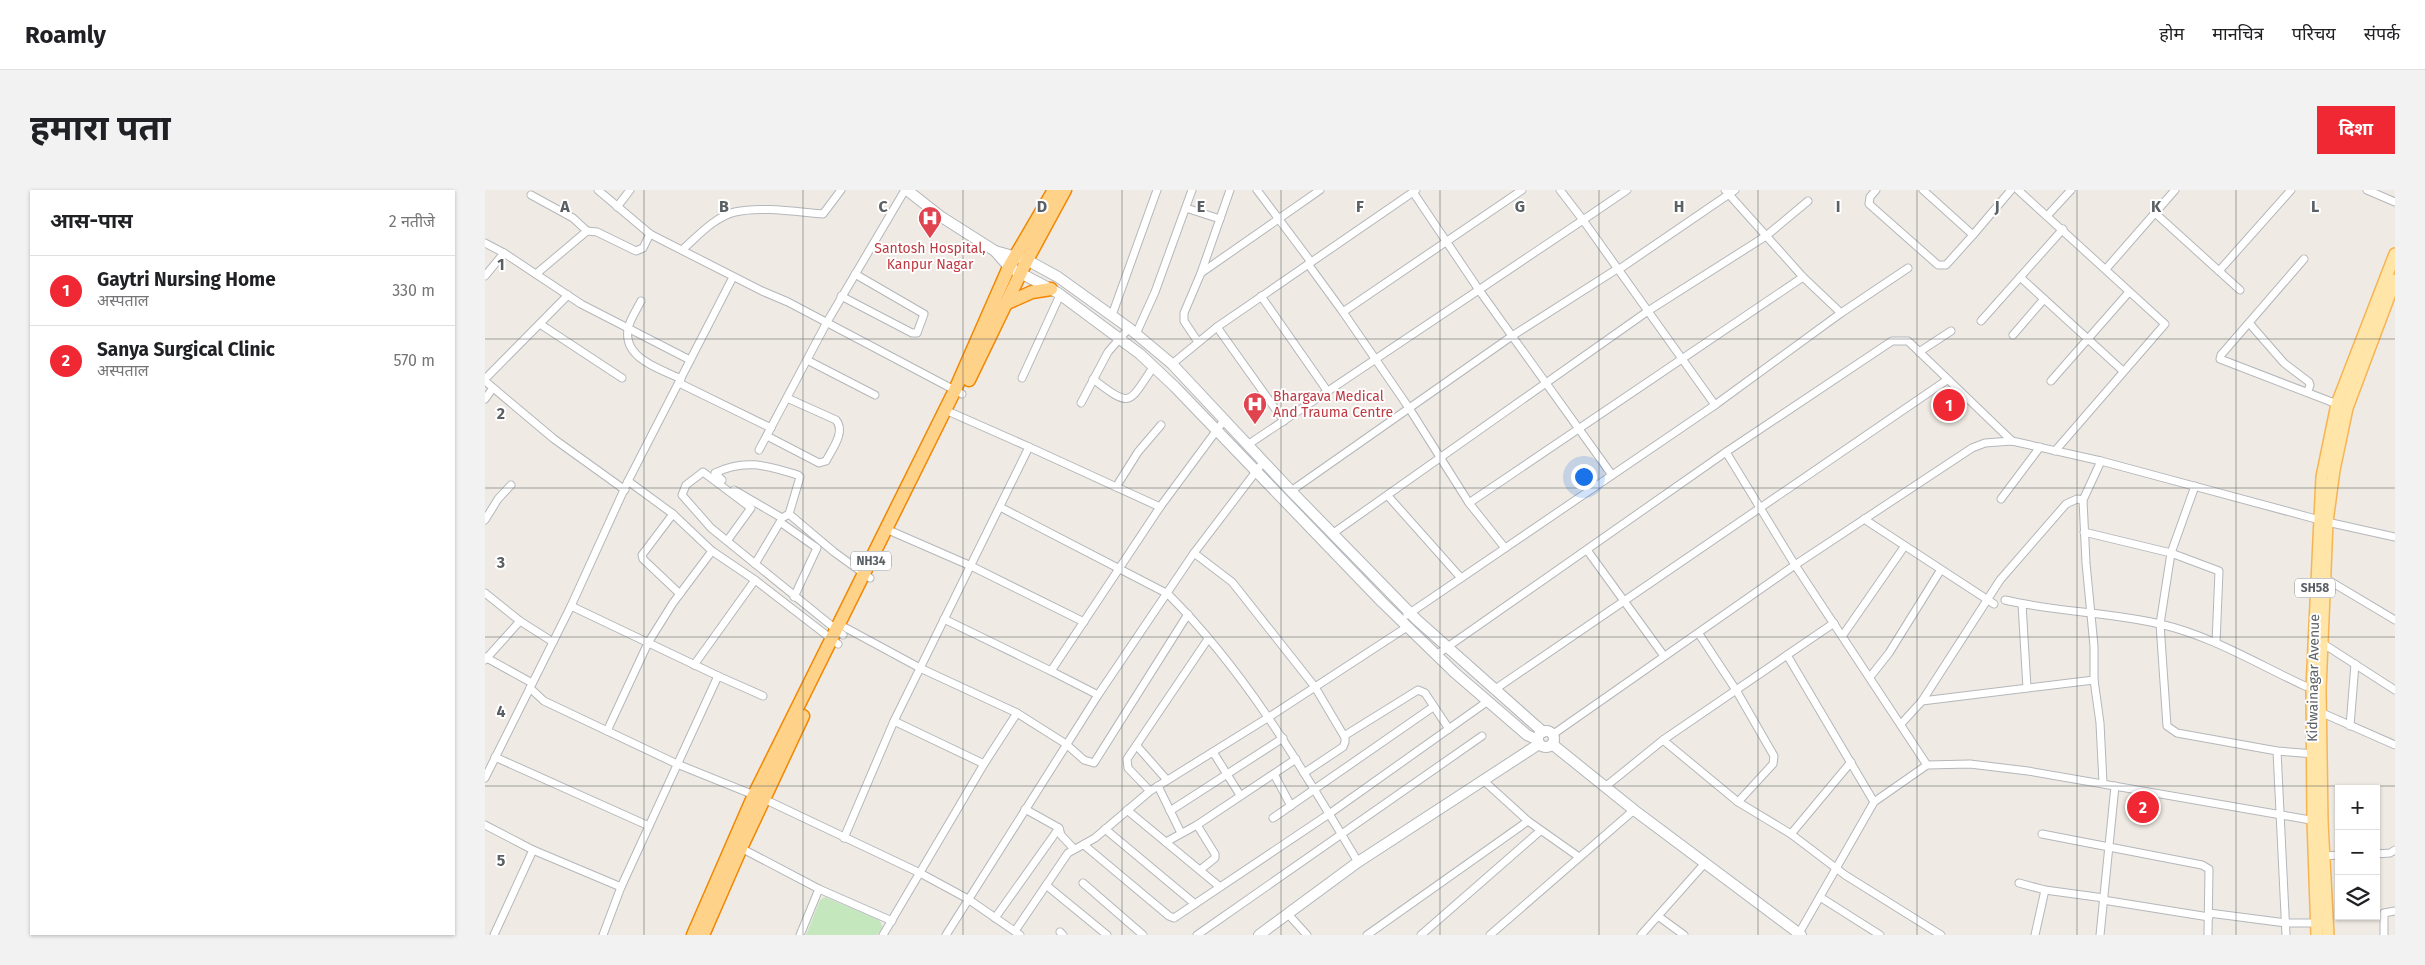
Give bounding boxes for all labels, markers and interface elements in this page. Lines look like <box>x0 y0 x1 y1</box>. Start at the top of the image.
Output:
text: Roamly <box>25 21 106 49</box>
text: होम <box>2159 23 2184 45</box>
text: मानचित्र <box>2212 23 2264 45</box>
text: परिचय <box>2292 23 2336 45</box>
text: संपर्क <box>2364 23 2400 45</box>
button: दिशा <box>2317 106 2395 154</box>
text: हमारा पता <box>30 107 170 149</box>
text: A <box>559 197 570 216</box>
text: B <box>719 197 729 216</box>
text: C <box>878 197 888 216</box>
text: D <box>1037 197 1047 216</box>
text: E <box>1197 197 1205 216</box>
text: F <box>1356 197 1364 216</box>
text: G <box>1515 197 1525 216</box>
text: H <box>1674 197 1684 216</box>
text: I <box>1836 197 1840 216</box>
text: J <box>1993 197 2000 216</box>
text: K <box>2151 197 2162 216</box>
text: L <box>2311 197 2319 216</box>
hospital icon: Santosh Hospital, Kanpur Nagar <box>917 205 943 239</box>
text: आस-पास <box>50 208 133 234</box>
text: 2 नतीजे <box>389 212 435 231</box>
place label: Santosh Hospital, Kanpur Nagar <box>874 240 986 273</box>
text: 1 <box>497 255 505 274</box>
text: Gaytri Nursing Home <box>97 268 276 291</box>
text: 1 <box>62 281 70 300</box>
text: 330 m <box>392 281 435 300</box>
text: अस्पताल <box>97 291 149 310</box>
text: Sanya Surgical Clinic <box>97 338 275 361</box>
text: 2 <box>62 351 70 370</box>
text: 570 m <box>394 351 435 370</box>
text: अस्पताल <box>97 361 149 380</box>
pin: 1 <box>1933 386 1965 424</box>
place label: Bhargava Medical And Trauma Centre <box>1273 388 1393 421</box>
hospital icon: Bhargava Medical And Trauma Centre <box>1242 391 1268 425</box>
text: 2 <box>497 404 505 423</box>
your location <box>1571 464 1597 490</box>
road number: NH34 <box>851 552 891 571</box>
text: 3 <box>496 553 505 572</box>
road number: SH58 <box>2295 578 2335 598</box>
street label: Kidwainagar Avenue <box>2304 614 2323 742</box>
text: 4 <box>496 702 506 721</box>
map controls <box>2335 785 2380 920</box>
button: + <box>2335 785 2380 830</box>
pin: 2 <box>2127 788 2159 826</box>
button: − <box>2335 830 2380 875</box>
text: 5 <box>497 851 506 870</box>
button: layers <box>2335 875 2380 920</box>

